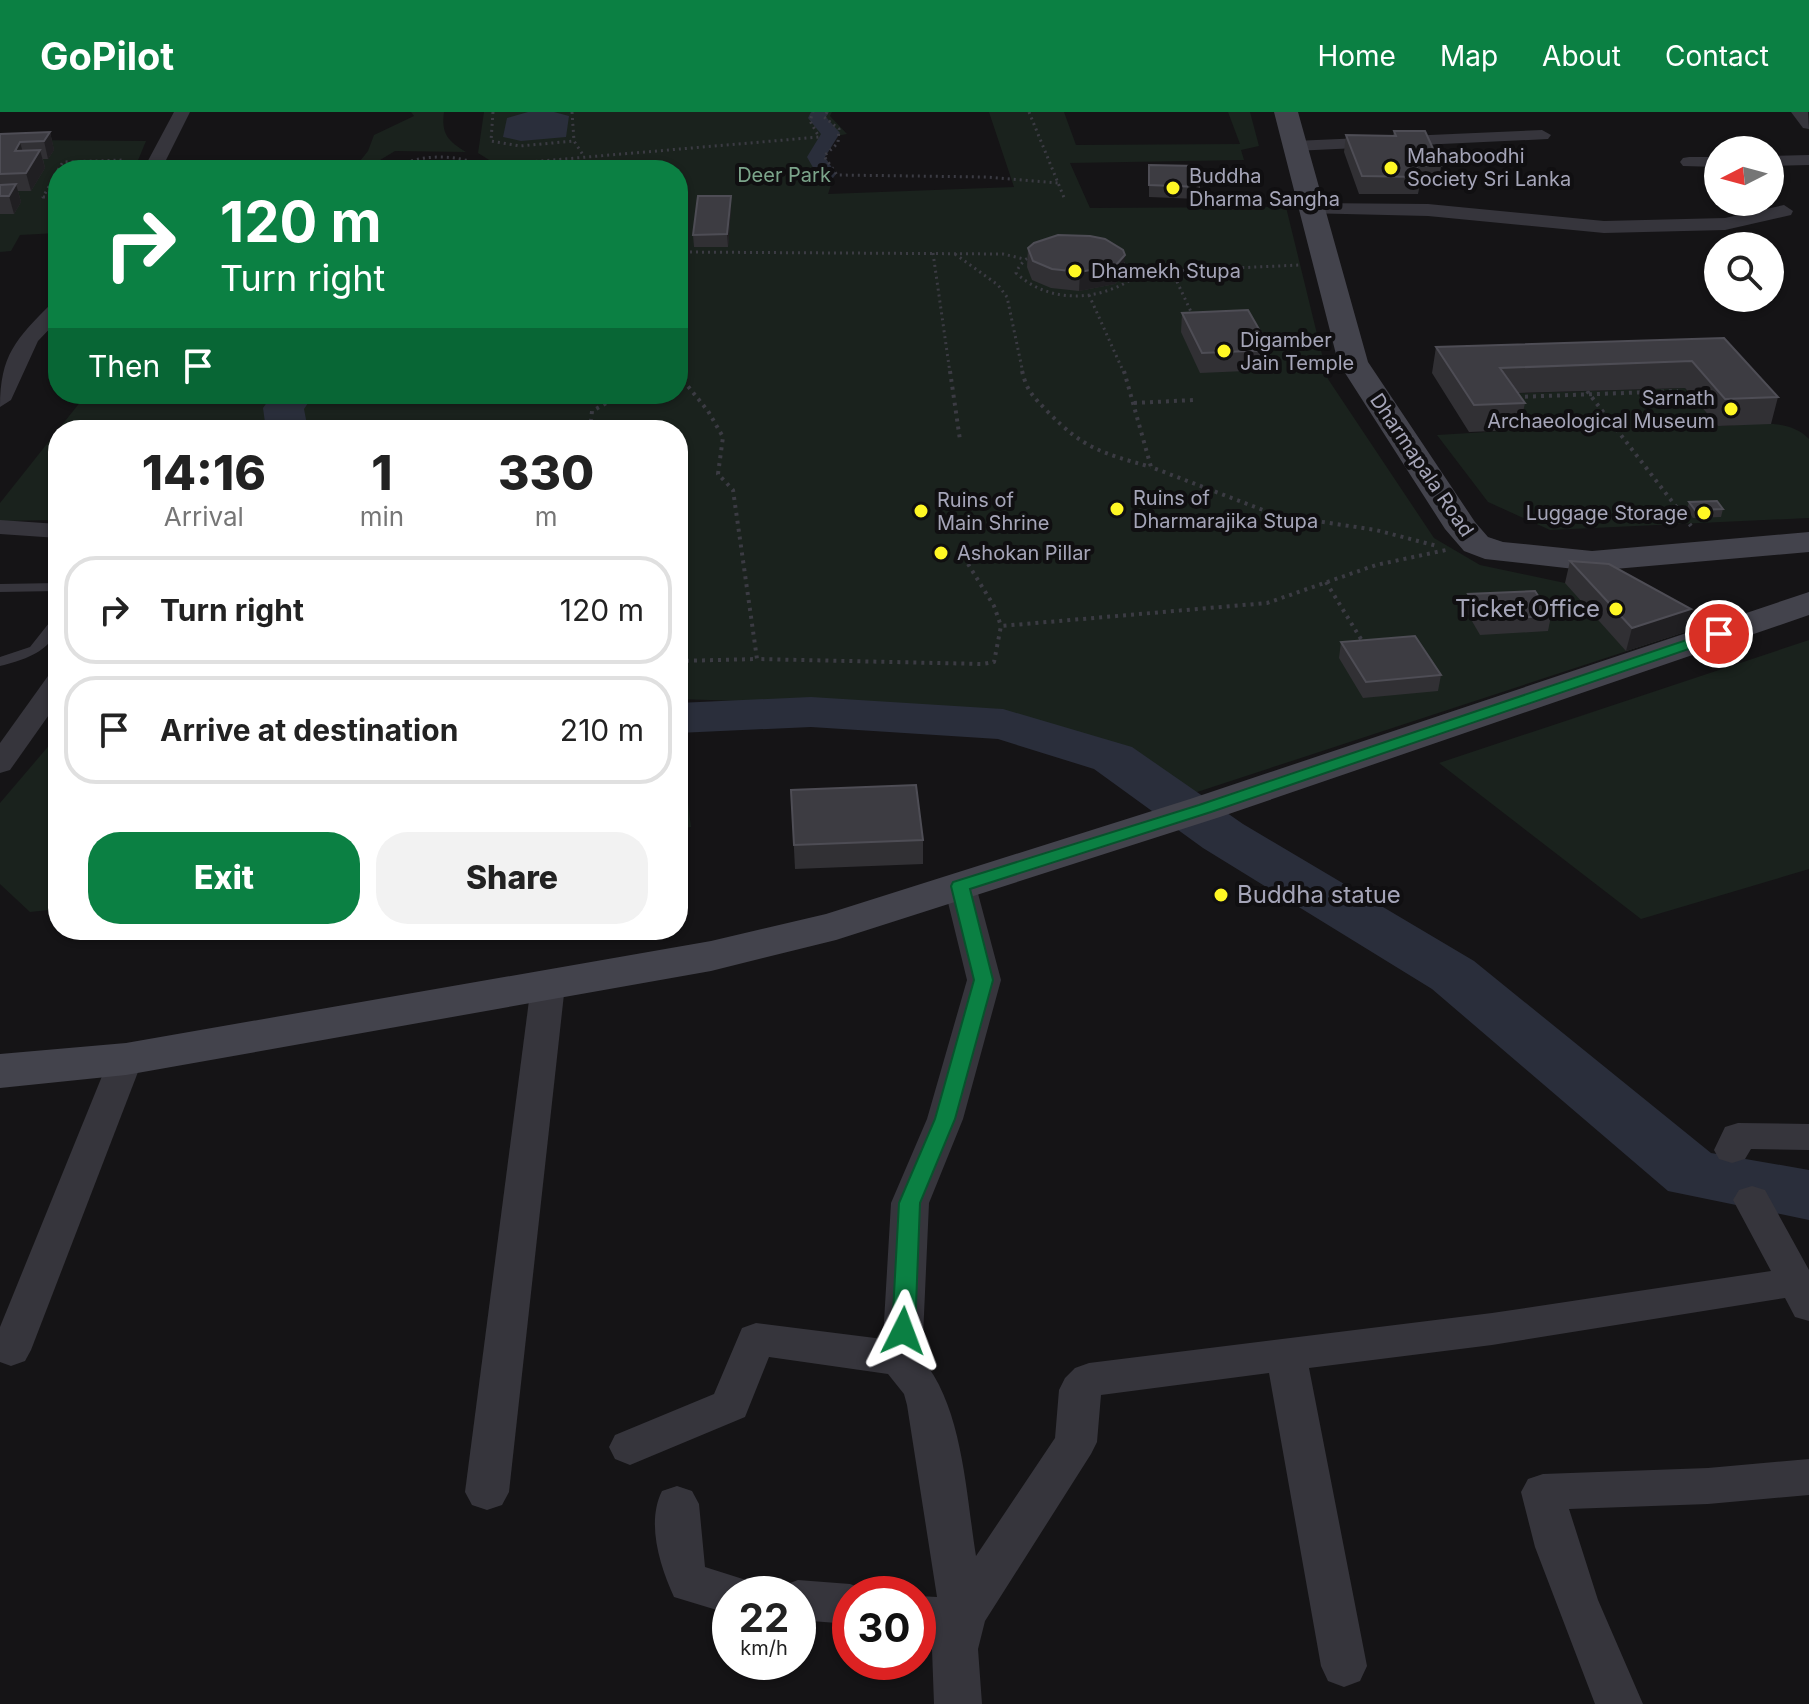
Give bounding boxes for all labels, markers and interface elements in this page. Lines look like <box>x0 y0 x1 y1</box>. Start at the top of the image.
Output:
text: GoPilot <box>40 33 174 79</box>
text: Home <box>1317 39 1396 73</box>
text: Map <box>1440 39 1498 73</box>
text: About <box>1542 39 1621 73</box>
text: Contact <box>1665 39 1769 73</box>
north arrow <box>1704 136 1784 216</box>
map controls <box>1704 136 1784 312</box>
place label: Mahaboodhi Society Sri Lanka <box>1407 144 1571 191</box>
marker: Mahaboodhi Society Sri Lanka <box>1382 159 1400 177</box>
park label: Deer Park <box>737 163 831 187</box>
place label: Buddha Dharma Sangha <box>1189 164 1340 211</box>
marker: Buddha Dharma Sangha <box>1164 179 1182 197</box>
text: 120 m <box>220 188 382 256</box>
icon: right <box>88 192 192 296</box>
button: search <box>1704 232 1784 312</box>
text: Turn right <box>220 256 385 300</box>
place label: Dhamekh Stupa <box>1091 259 1241 283</box>
marker: Dhamekh Stupa <box>1066 262 1084 280</box>
place label: Digamber Jain Temple <box>1240 328 1354 375</box>
marker: Digamber Jain Temple <box>1215 342 1233 360</box>
icon: arrive <box>176 344 220 388</box>
text: Then <box>88 348 160 384</box>
place label: Sarnath Archaeological Museum <box>1487 386 1715 433</box>
street label: Dharmapala Road <box>1365 389 1479 541</box>
marker: Sarnath Archaeological Museum <box>1722 400 1740 418</box>
text: 14:16 <box>142 443 266 502</box>
text: 1 <box>371 443 393 502</box>
text: 330 <box>498 443 594 502</box>
place label: Ruins of Dharmarajika Stupa <box>1133 486 1318 533</box>
place label: Ruins of Main Shrine <box>937 488 1049 535</box>
marker: Ruins of Dharmarajika Stupa <box>1108 500 1126 518</box>
text: Arrival <box>164 501 244 532</box>
text: min <box>360 501 404 532</box>
text: m <box>535 501 557 532</box>
place label: Luggage Storage <box>1526 501 1688 525</box>
marker: Ruins of Main Shrine <box>912 502 930 520</box>
marker: Luggage Storage <box>1695 504 1713 522</box>
place label: Ashokan Pillar <box>957 541 1091 565</box>
marker: Ashokan Pillar <box>932 544 950 562</box>
icon: right <box>92 588 136 632</box>
text: Turn right <box>160 592 304 628</box>
text: 120 m <box>560 592 644 628</box>
place label: Ticket Office <box>1455 594 1600 623</box>
marker: Ticket Office <box>1607 600 1625 618</box>
pin <box>1685 600 1753 668</box>
icon: arrive <box>1697 612 1741 656</box>
icon: arrive <box>92 708 136 752</box>
text: Arrive at destination <box>160 712 458 748</box>
text: 210 m <box>560 712 644 748</box>
button: Exit <box>88 832 360 924</box>
button: Share <box>376 832 648 924</box>
place label: Buddha statue <box>1237 880 1401 909</box>
marker: Buddha statue <box>1212 886 1230 904</box>
position arrow <box>861 1289 945 1373</box>
speed limit sign: 30 <box>832 1576 936 1680</box>
text: 22 <box>739 1593 789 1642</box>
text: km/h <box>740 1636 788 1660</box>

